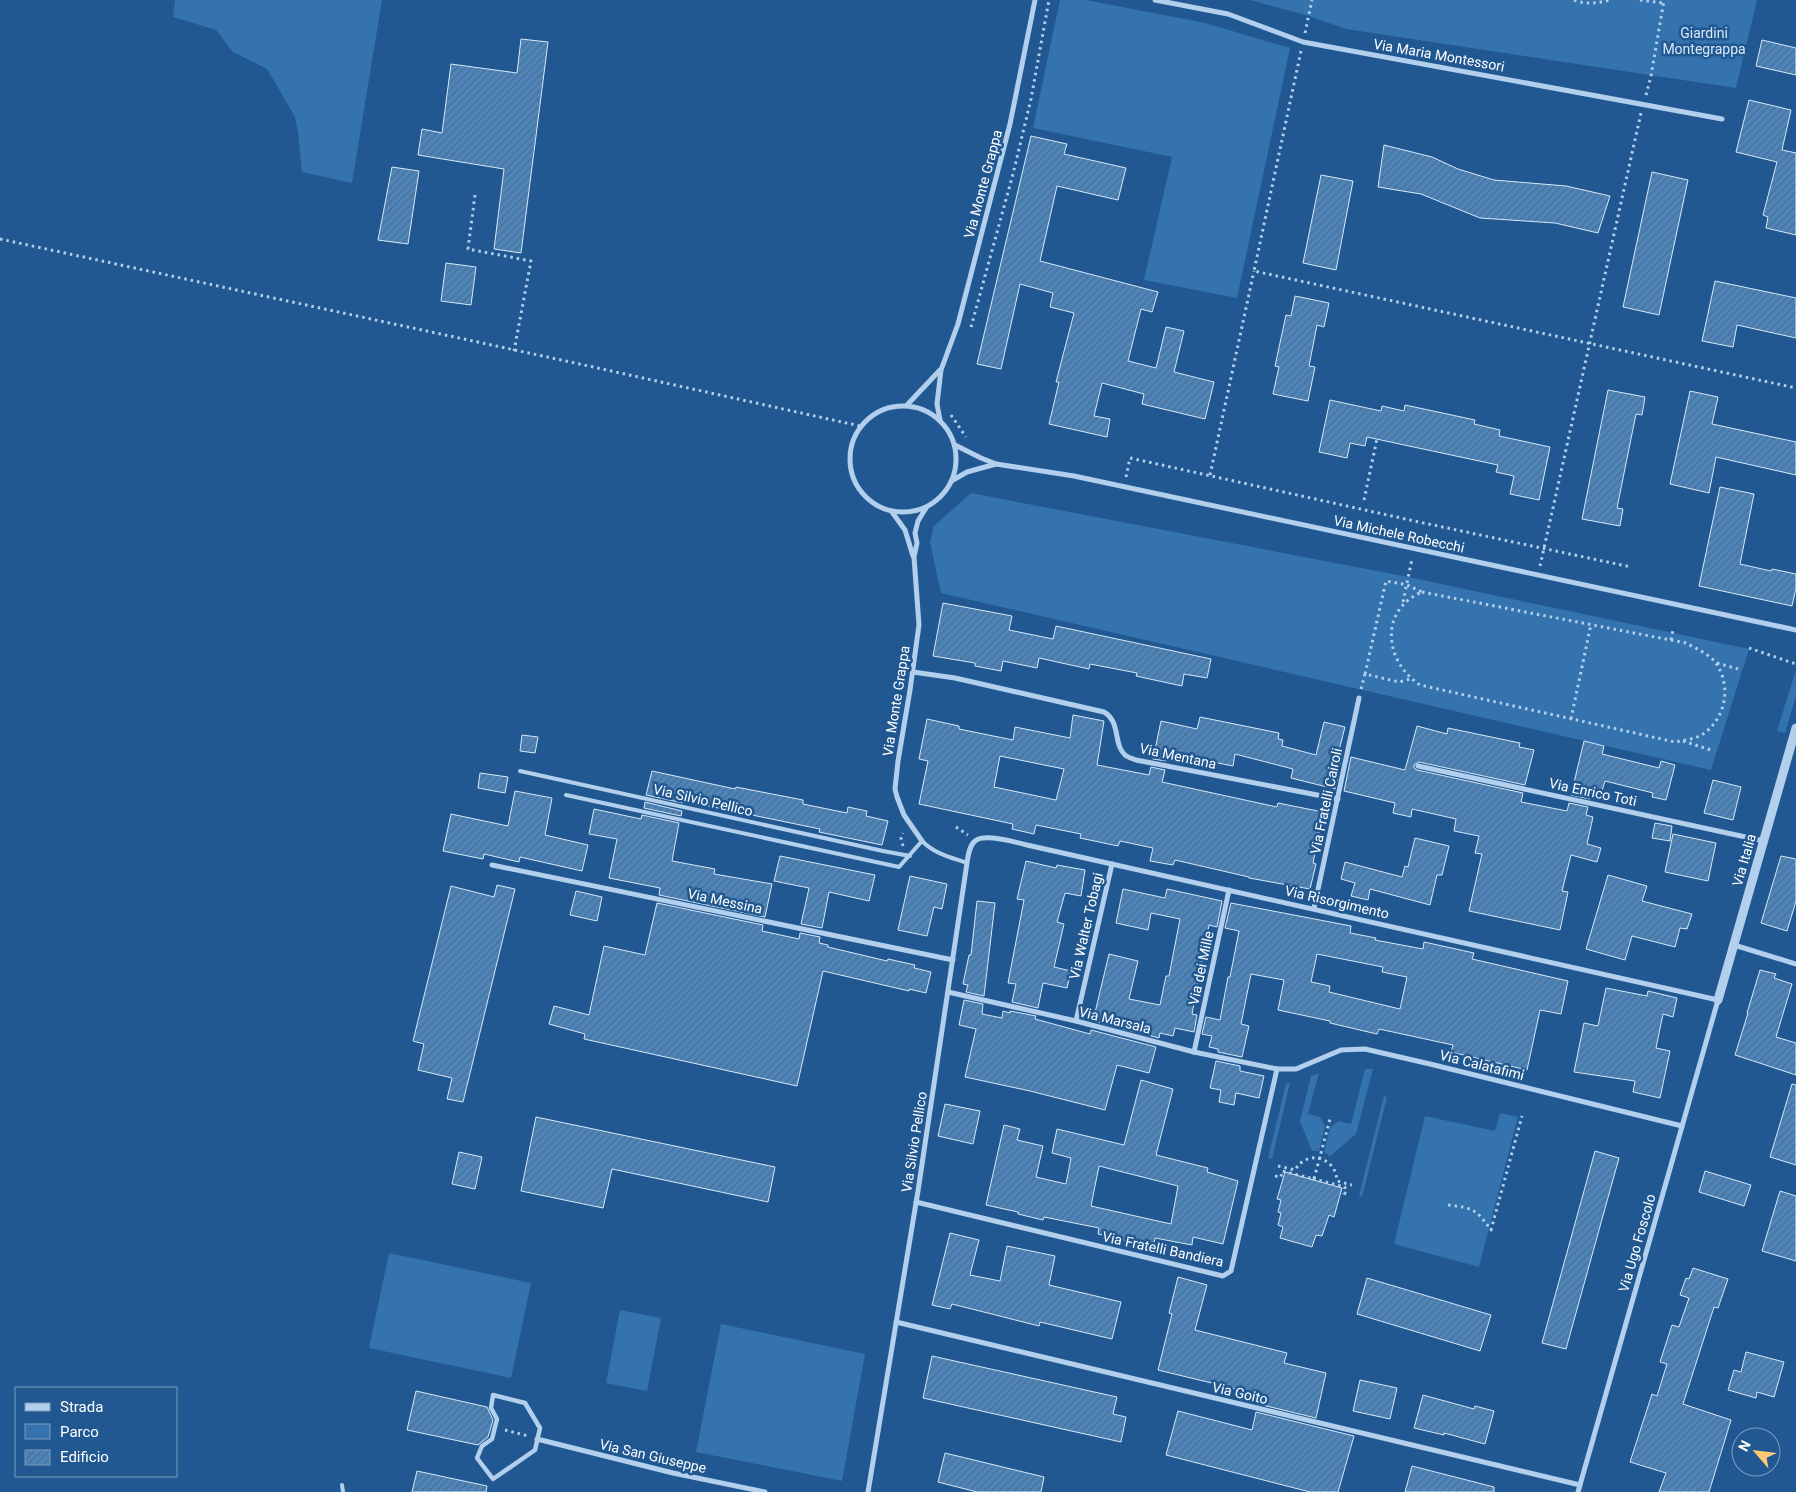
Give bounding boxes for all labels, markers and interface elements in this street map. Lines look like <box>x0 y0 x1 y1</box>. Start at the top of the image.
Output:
park label: Giardini Montegrappa <box>1662 25 1746 57</box>
street label: Via Maria Montessori <box>1372 36 1506 74</box>
street label: Via Monte Grappa <box>961 128 1005 240</box>
street label: Via Michele Robecchi <box>1332 512 1466 556</box>
street label: Via Monte Grappa <box>879 645 913 757</box>
street label: Via Mentana <box>1138 740 1218 772</box>
street label: Via Fratelli Cairoli <box>1307 746 1345 856</box>
street label: Via Enrico Toti <box>1548 775 1638 809</box>
street label: Via Silvio Pellico <box>652 781 754 819</box>
street label: Via Italia <box>1729 832 1759 888</box>
street label: Via Walter Tobagi <box>1066 871 1106 981</box>
street label: Via Risorgimento <box>1283 882 1391 922</box>
street label: Via Messina <box>686 885 764 917</box>
street label: Via dei Mille <box>1185 929 1217 1007</box>
street label: Via Marsala <box>1077 1003 1153 1037</box>
street label: Via Calatafimi <box>1438 1047 1526 1083</box>
street label: Via Silvio Pellico <box>898 1090 930 1194</box>
street label: Via Ugo Foscolo <box>1615 1192 1659 1294</box>
street label: Via Fratelli Bandiera <box>1101 1228 1225 1270</box>
street label: Via Goito <box>1211 1379 1269 1407</box>
legend <box>15 1387 178 1477</box>
text: Strada <box>60 1398 103 1416</box>
text: Parco <box>60 1423 99 1441</box>
north arrow <box>1731 1427 1781 1477</box>
street label: Via San Giuseppe <box>598 1436 708 1476</box>
text: N <box>1735 1438 1754 1454</box>
text: Edificio <box>60 1448 109 1466</box>

